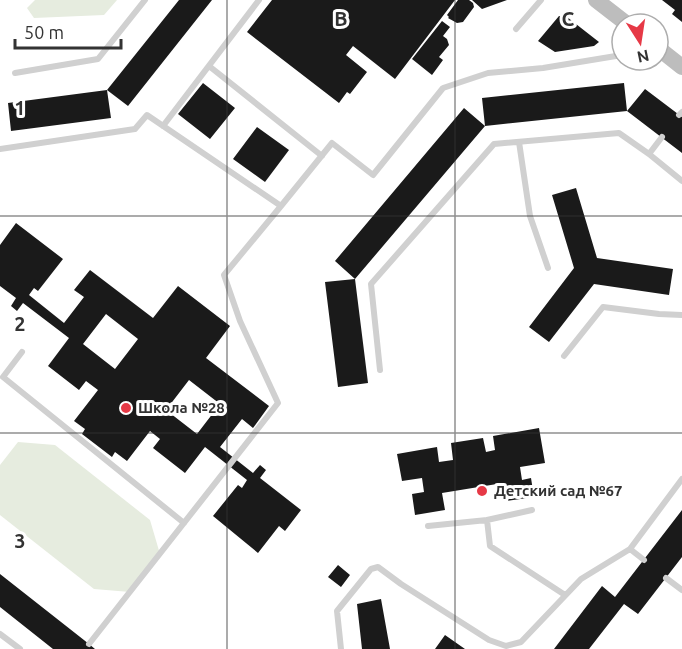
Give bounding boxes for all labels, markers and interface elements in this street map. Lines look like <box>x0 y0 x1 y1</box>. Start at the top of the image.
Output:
text: B <box>334 7 348 30</box>
text: C <box>562 7 575 30</box>
scale bar <box>15 12 122 50</box>
north arrow <box>610 12 670 72</box>
text: 50 m <box>24 22 64 42</box>
text: N <box>635 47 651 67</box>
text: 1 <box>14 96 26 119</box>
text: 2 <box>14 312 26 335</box>
place label: Школа №28 <box>138 399 225 416</box>
marker: Школа №28 <box>119 401 133 415</box>
place label: Детский сад №67 <box>494 482 622 499</box>
marker: Детский сад №67 <box>475 484 489 498</box>
text: 3 <box>14 529 26 552</box>

